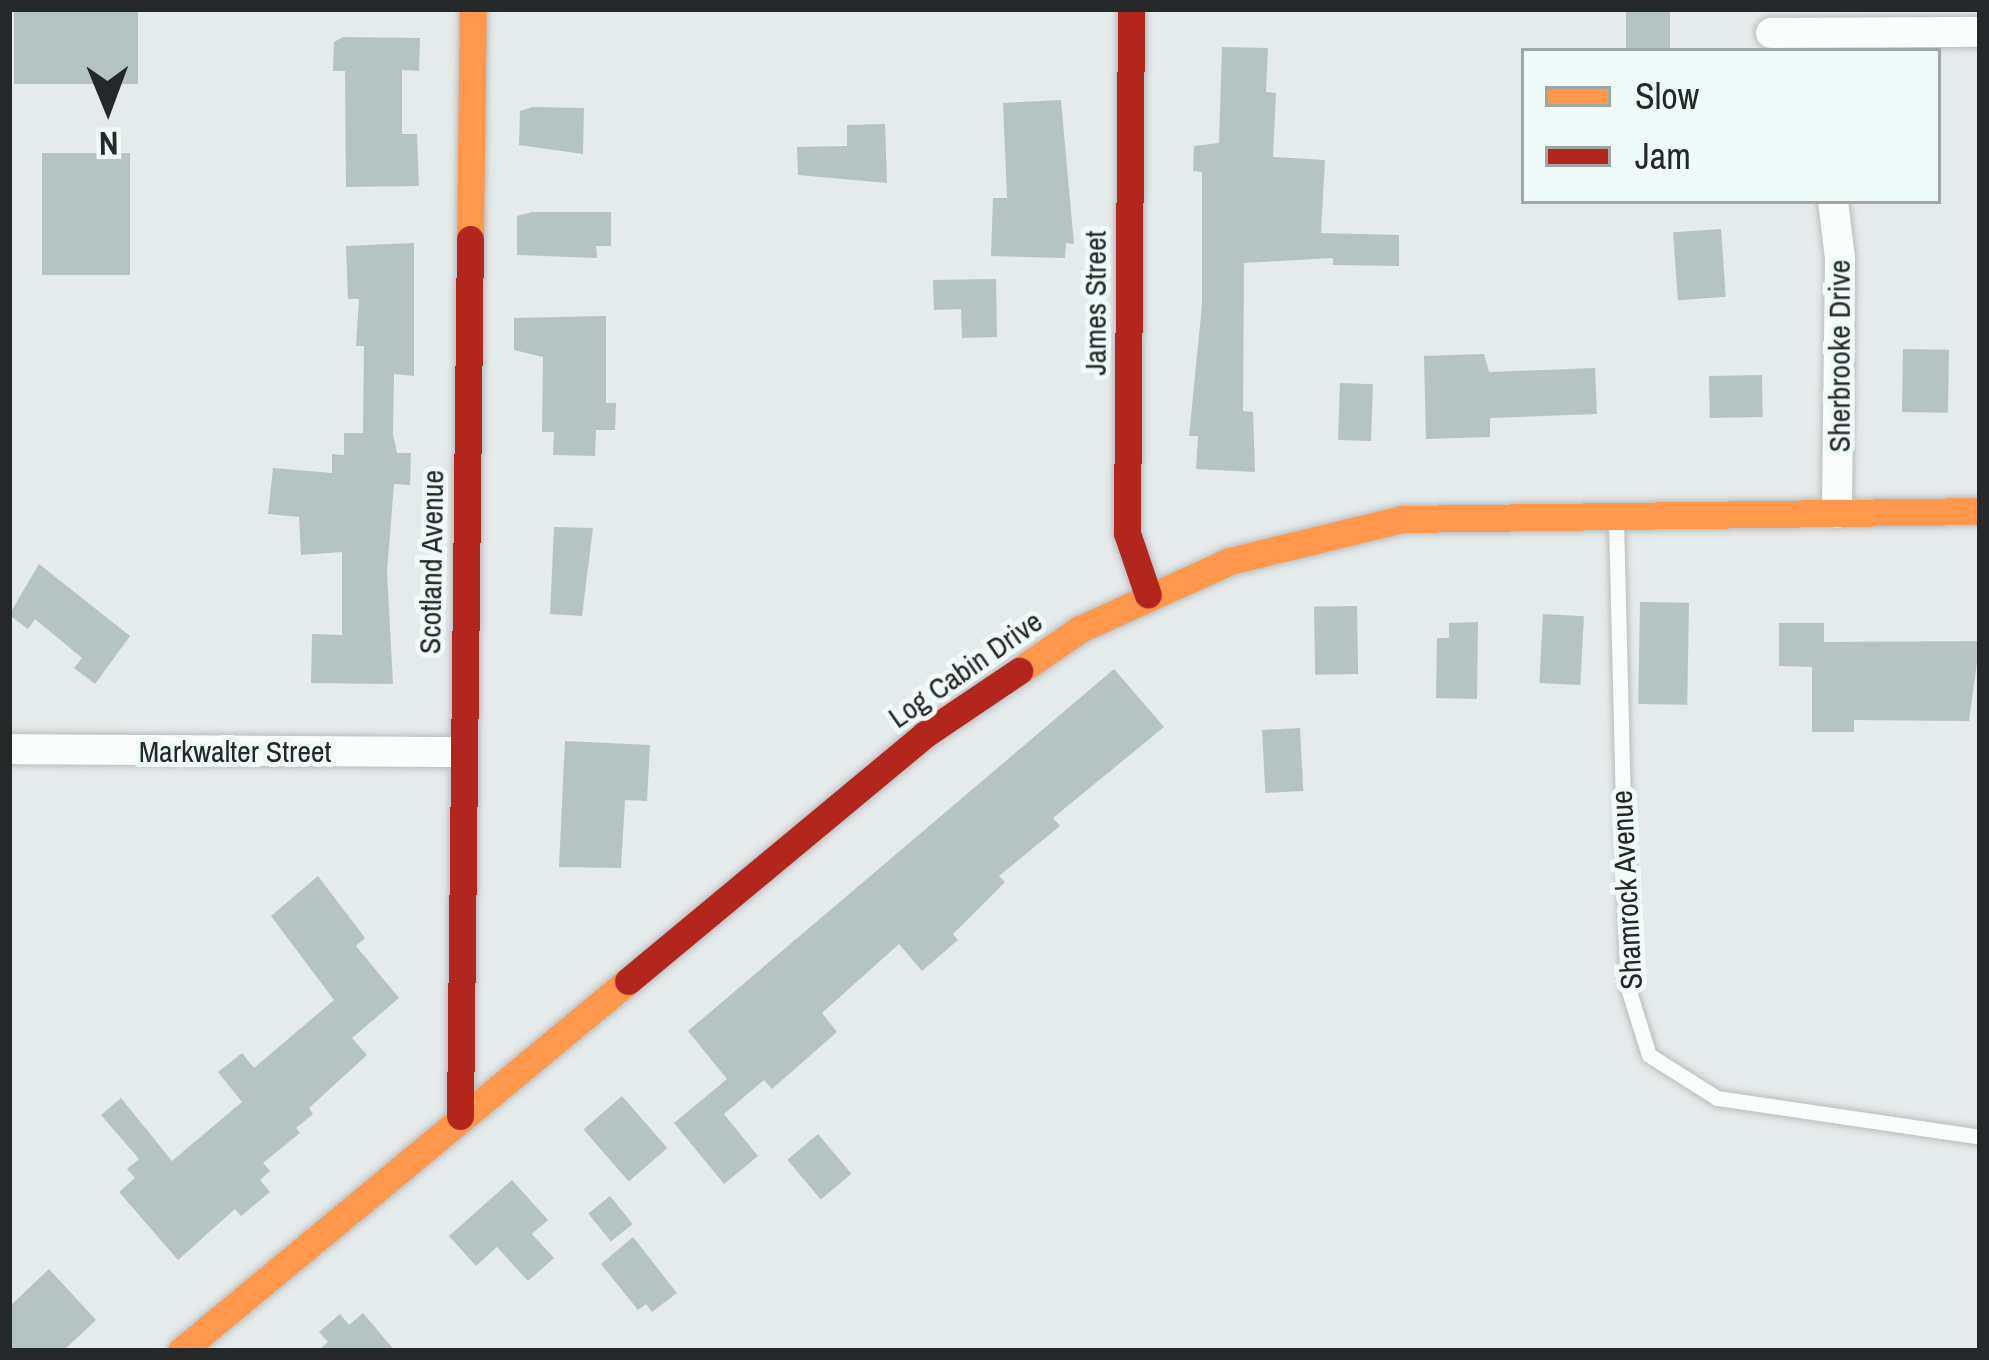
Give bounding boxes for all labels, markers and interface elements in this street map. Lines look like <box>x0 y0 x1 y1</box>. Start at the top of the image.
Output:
north arrow <box>48 48 168 168</box>
legend <box>1521 48 1941 204</box>
text: Slow <box>1635 72 1699 120</box>
text: N <box>98 122 119 166</box>
text: Jam <box>1635 132 1691 180</box>
street label: James Street <box>1077 231 1113 375</box>
street label: Sherbrooke Drive <box>1821 260 1857 452</box>
street label: Scotland Avenue <box>411 469 451 655</box>
street label: Log Cabin Drive <box>881 603 1049 735</box>
street label: Markwalter Street <box>139 733 331 769</box>
street label: Shamrock Avenue <box>1603 789 1649 991</box>

